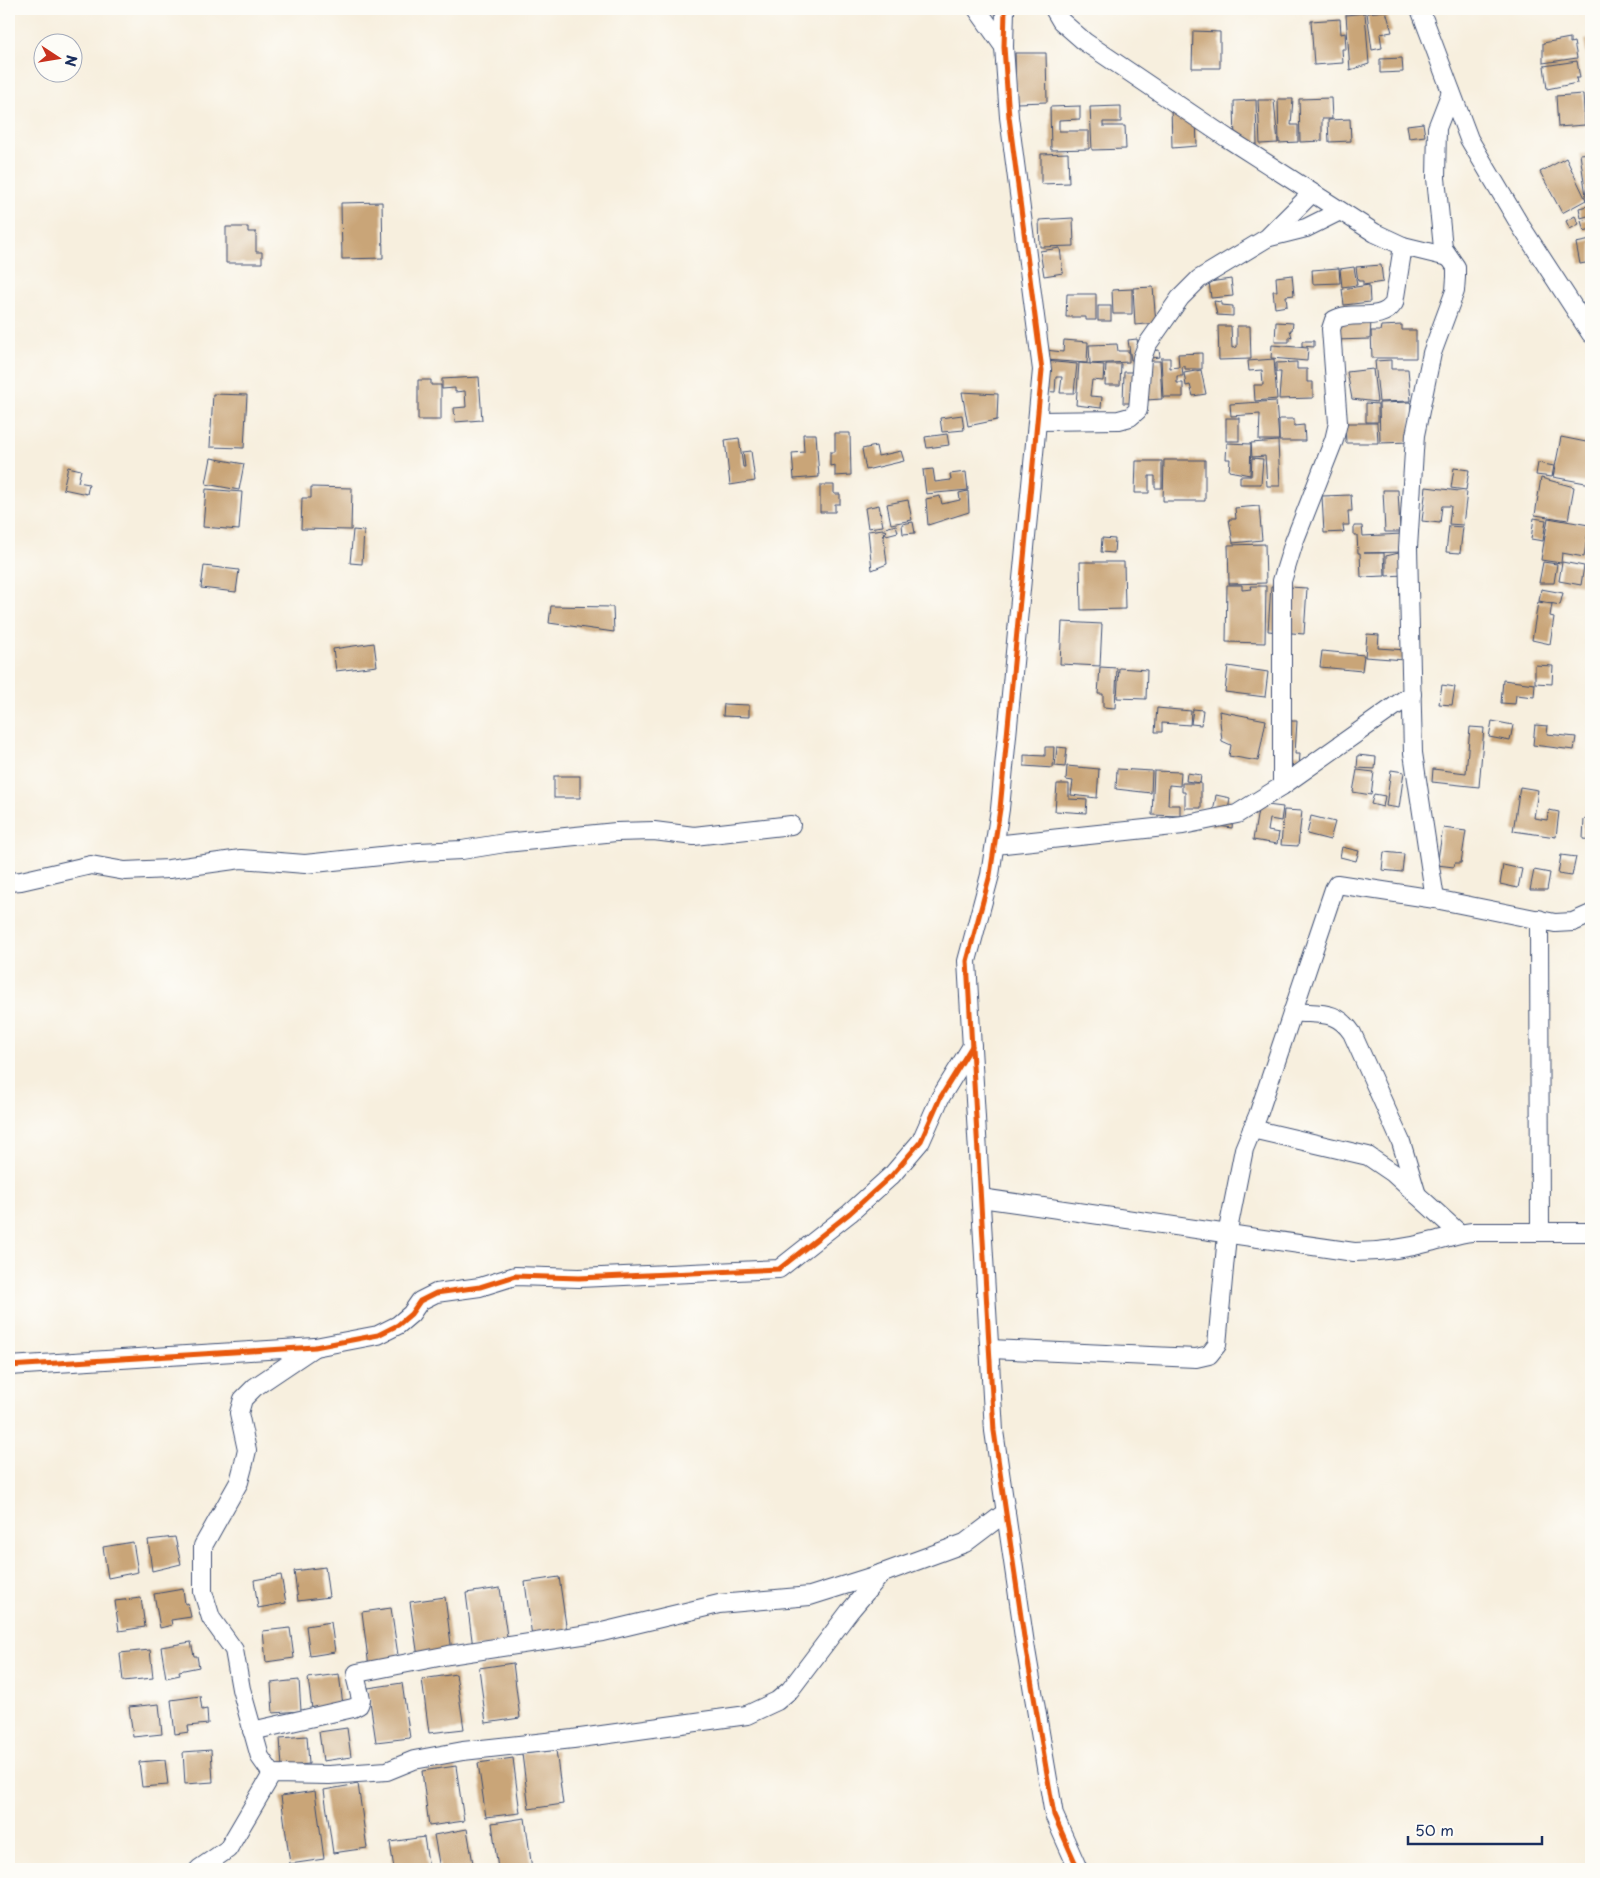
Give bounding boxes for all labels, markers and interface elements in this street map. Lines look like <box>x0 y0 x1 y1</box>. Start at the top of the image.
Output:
north arrow <box>32 32 82 82</box>
text: N <box>60 53 83 68</box>
scale bar <box>1408 1813 1541 1845</box>
text: 50 m <box>1415 1818 1454 1841</box>

